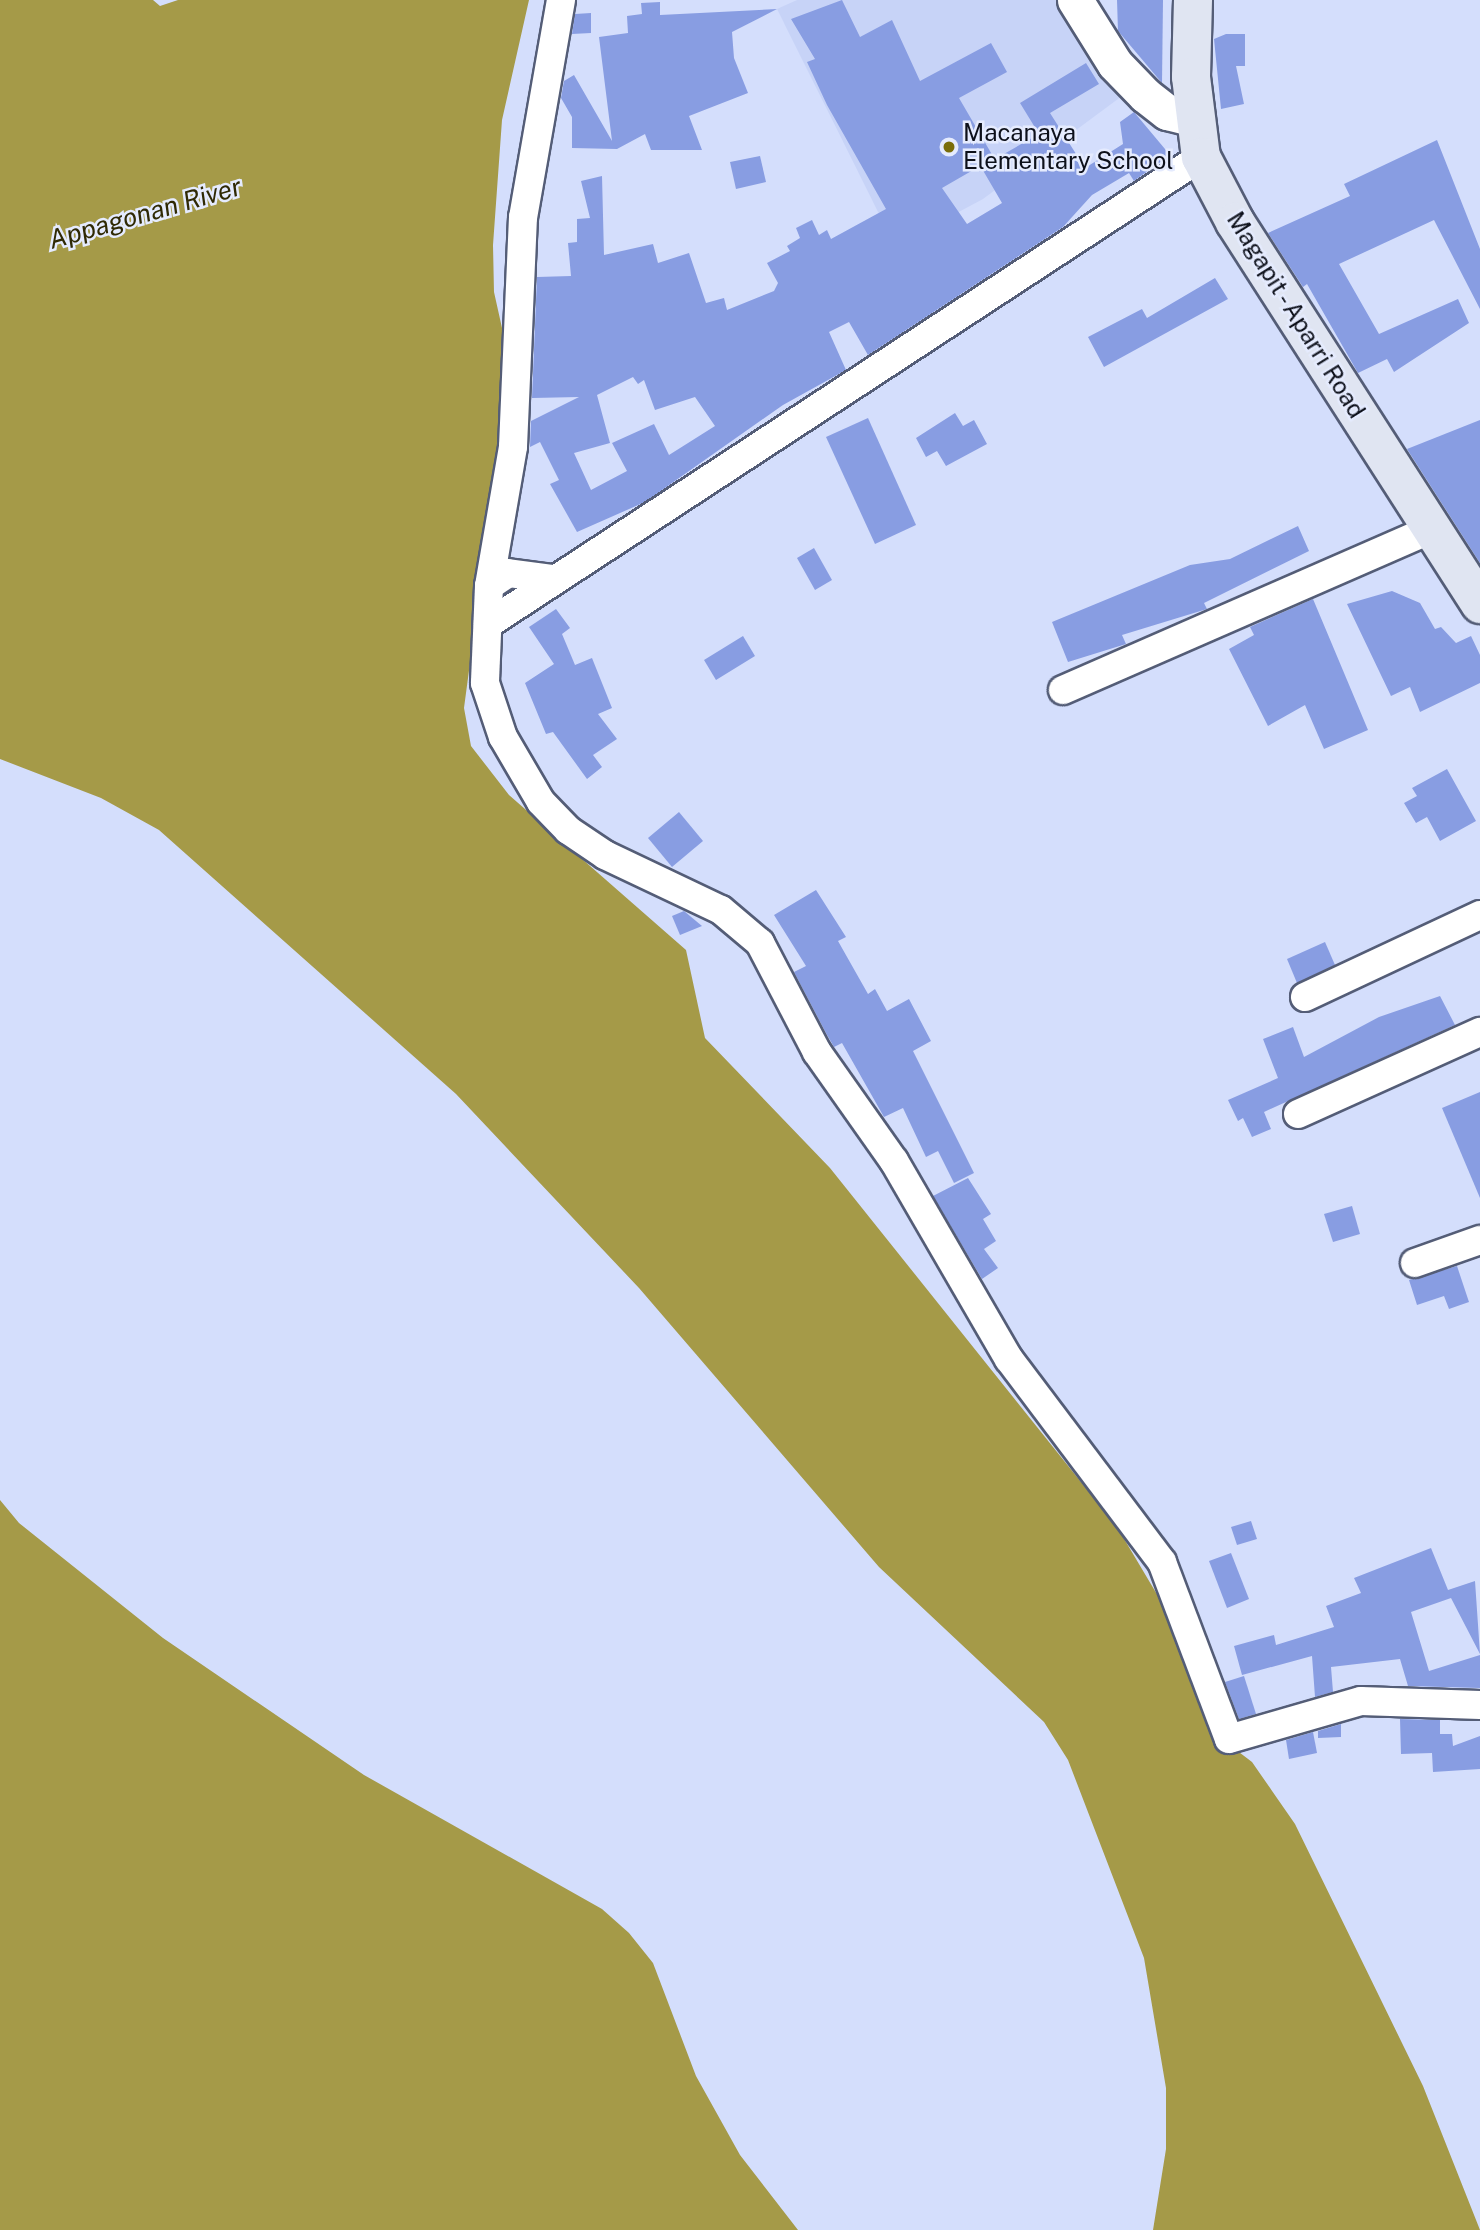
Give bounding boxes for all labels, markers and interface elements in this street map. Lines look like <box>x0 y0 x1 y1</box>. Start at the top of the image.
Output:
place label: Macanaya Elementary School <box>963 119 1174 175</box>
marker: Macanaya Elementary School <box>941 139 957 155</box>
water label: Appagonan River <box>45 171 245 255</box>
street label: Magapit - Aparri Road <box>1219 204 1373 426</box>

